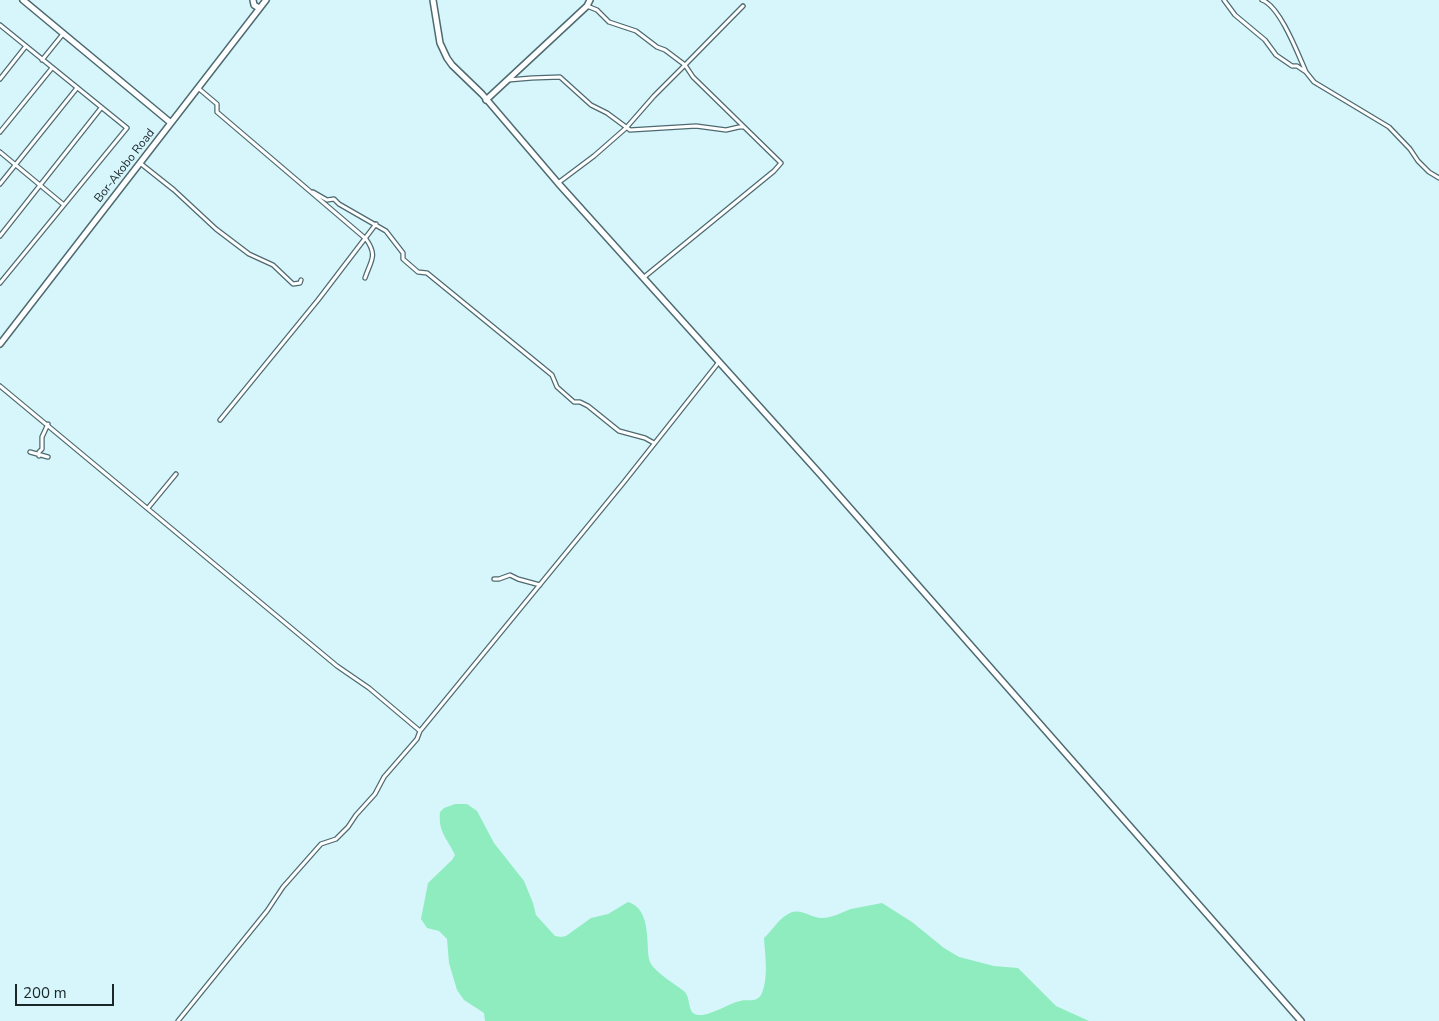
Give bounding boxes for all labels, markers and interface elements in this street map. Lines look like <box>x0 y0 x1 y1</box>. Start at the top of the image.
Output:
street label: Bor-Akobo Road <box>92 126 158 206</box>
scale bar <box>18 974 116 1006</box>
text: 200 m <box>23 983 67 1003</box>

